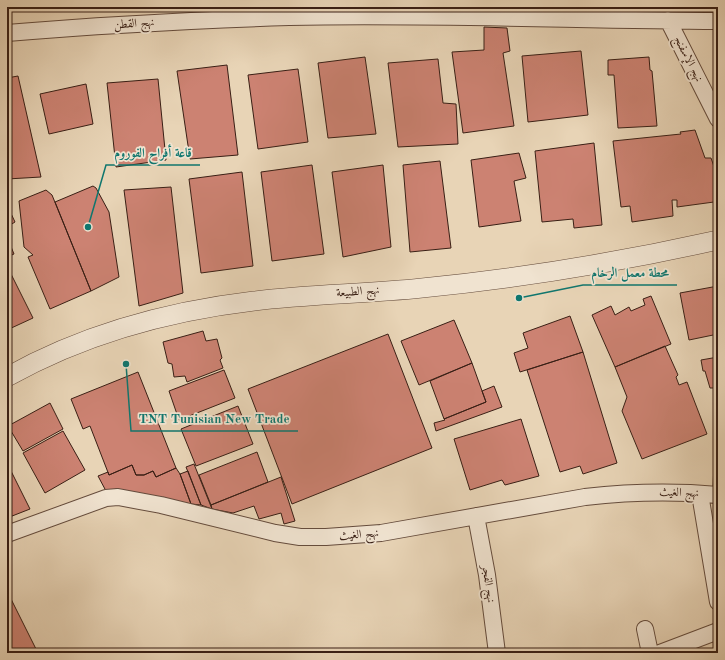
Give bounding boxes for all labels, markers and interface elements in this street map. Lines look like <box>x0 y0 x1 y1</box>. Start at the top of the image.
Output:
street label: نهج القطن <box>113 17 155 35</box>
street label: نهج الإسفنج <box>668 34 705 86</box>
callout: قاعة أفراح الفوروم <box>106 140 200 165</box>
text: قاعة أفراح الفوروم <box>114 144 192 165</box>
callout: محطة معمل الرخام <box>583 260 677 285</box>
text: محطة معمل الرخام <box>591 266 670 284</box>
street label: نهج الطبيعة <box>336 284 380 303</box>
callout: TNT Tunisian New Trade <box>131 406 298 431</box>
text: TNT Tunisian New Trade <box>138 413 290 426</box>
street label: نهج الغيث <box>659 486 699 504</box>
street label: نهج الغيث <box>339 527 380 547</box>
street label: نهج الفجر <box>475 562 497 604</box>

